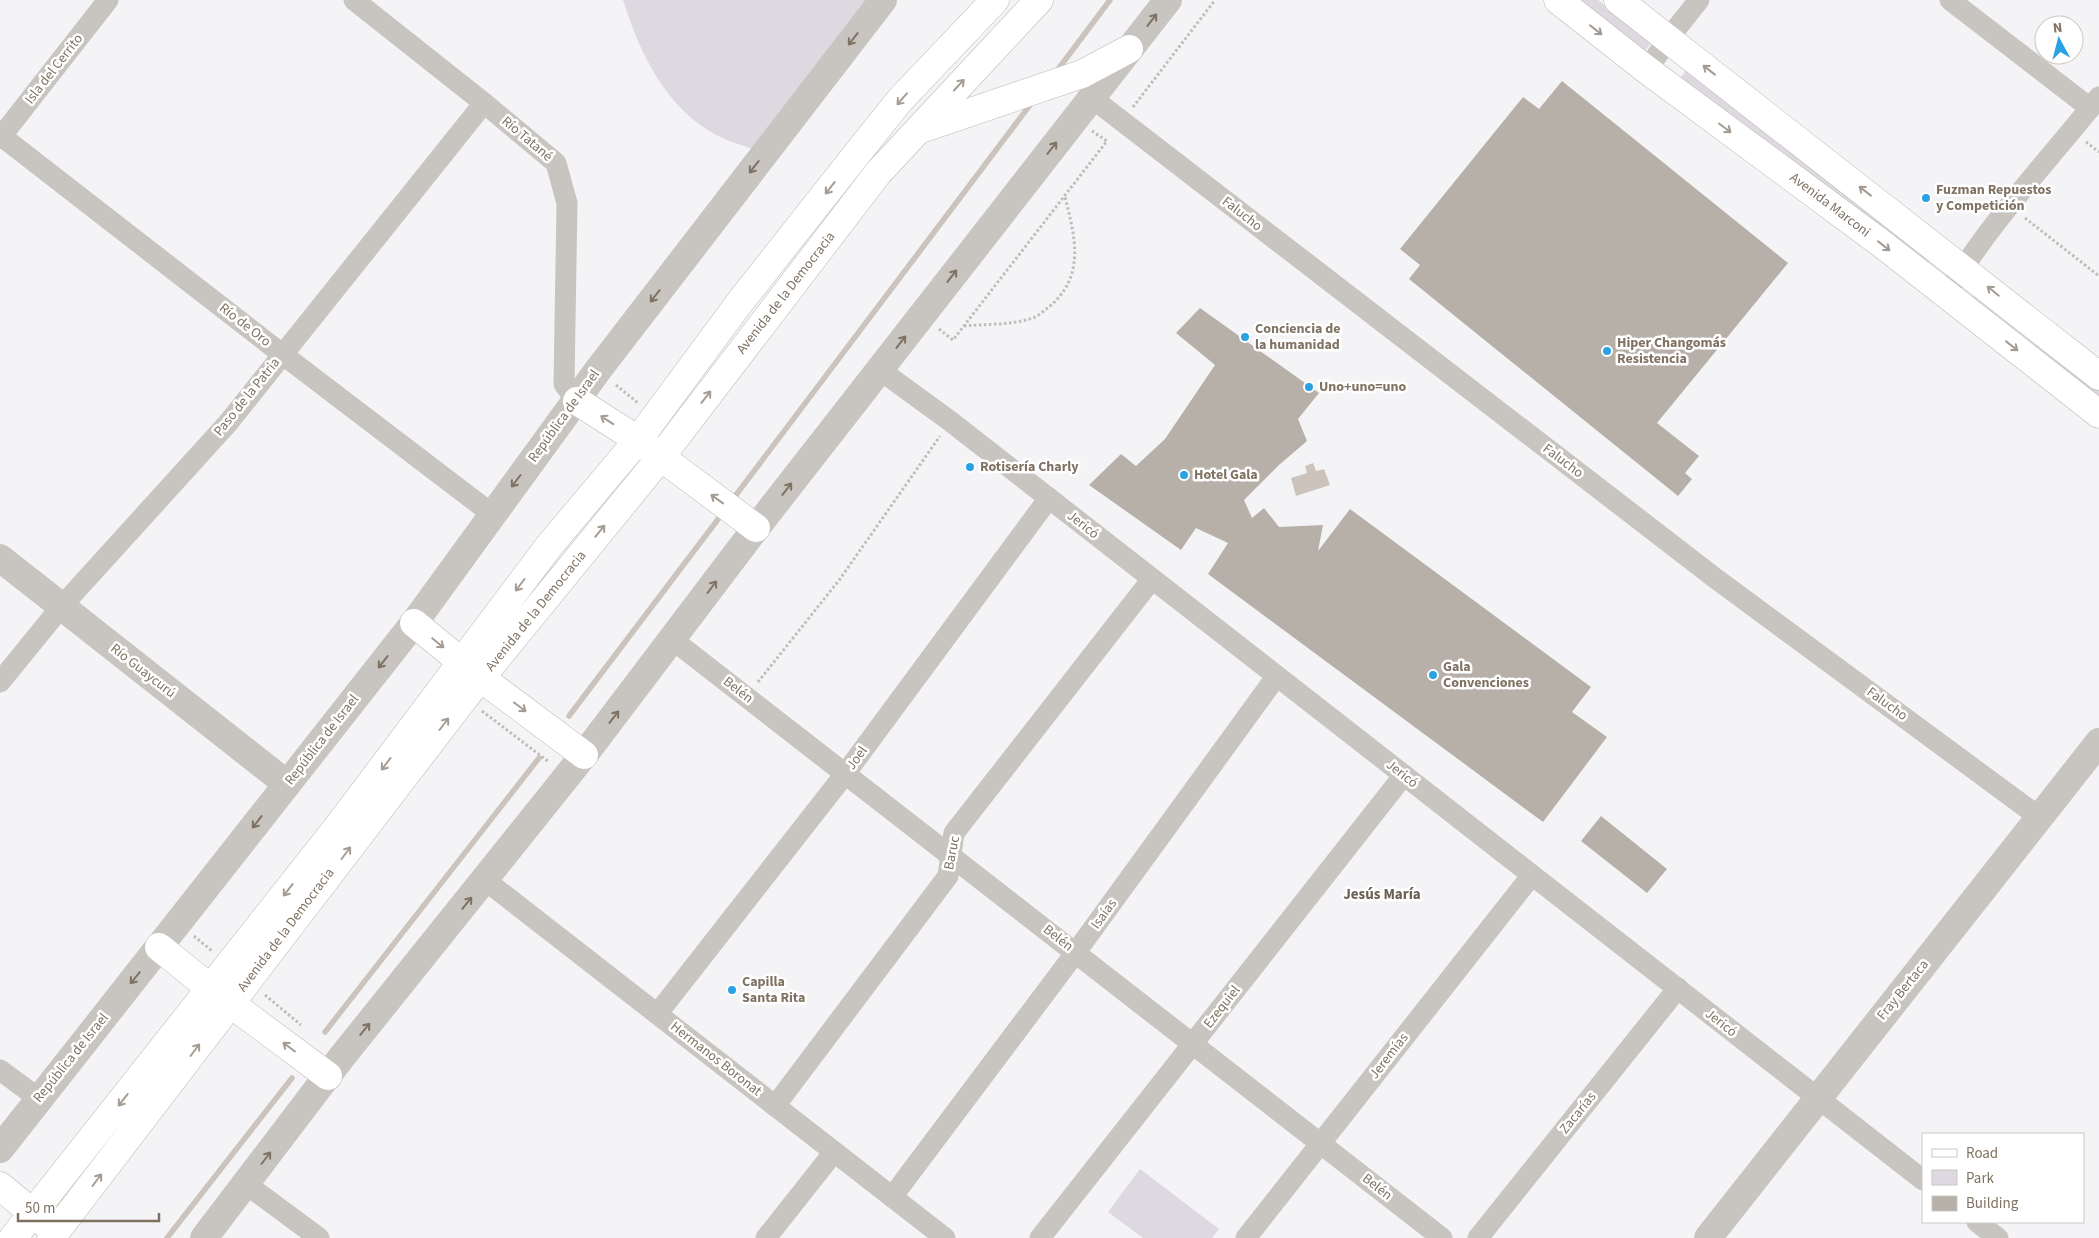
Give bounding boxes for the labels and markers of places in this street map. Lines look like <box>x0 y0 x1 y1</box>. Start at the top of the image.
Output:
place label: Fuzman Repuestos y Competición <box>1936 180 2052 216</box>
marker: Fuzman Repuestos y Competición <box>1920 192 1932 204</box>
place label: Conciencia de la humanidad <box>1255 319 1340 355</box>
marker: Conciencia de la humanidad <box>1239 331 1251 343</box>
place label: Hiper Changomás Resistencia <box>1617 333 1726 369</box>
marker: Hiper Changomás Resistencia <box>1601 345 1613 357</box>
place label: Uno+uno=uno <box>1319 377 1407 397</box>
marker: Uno+uno=uno <box>1303 381 1315 393</box>
place label: Rotisería Charly <box>980 457 1079 477</box>
marker: Rotisería Charly <box>964 461 976 473</box>
place label: Hotel Gala <box>1194 465 1258 485</box>
marker: Hotel Gala <box>1178 469 1190 481</box>
place label: Gala Convenciones <box>1443 657 1529 693</box>
marker: Gala Convenciones <box>1427 669 1439 681</box>
place label: Capilla Santa Rita <box>742 972 805 1008</box>
marker: Capilla Santa Rita <box>726 984 738 996</box>

